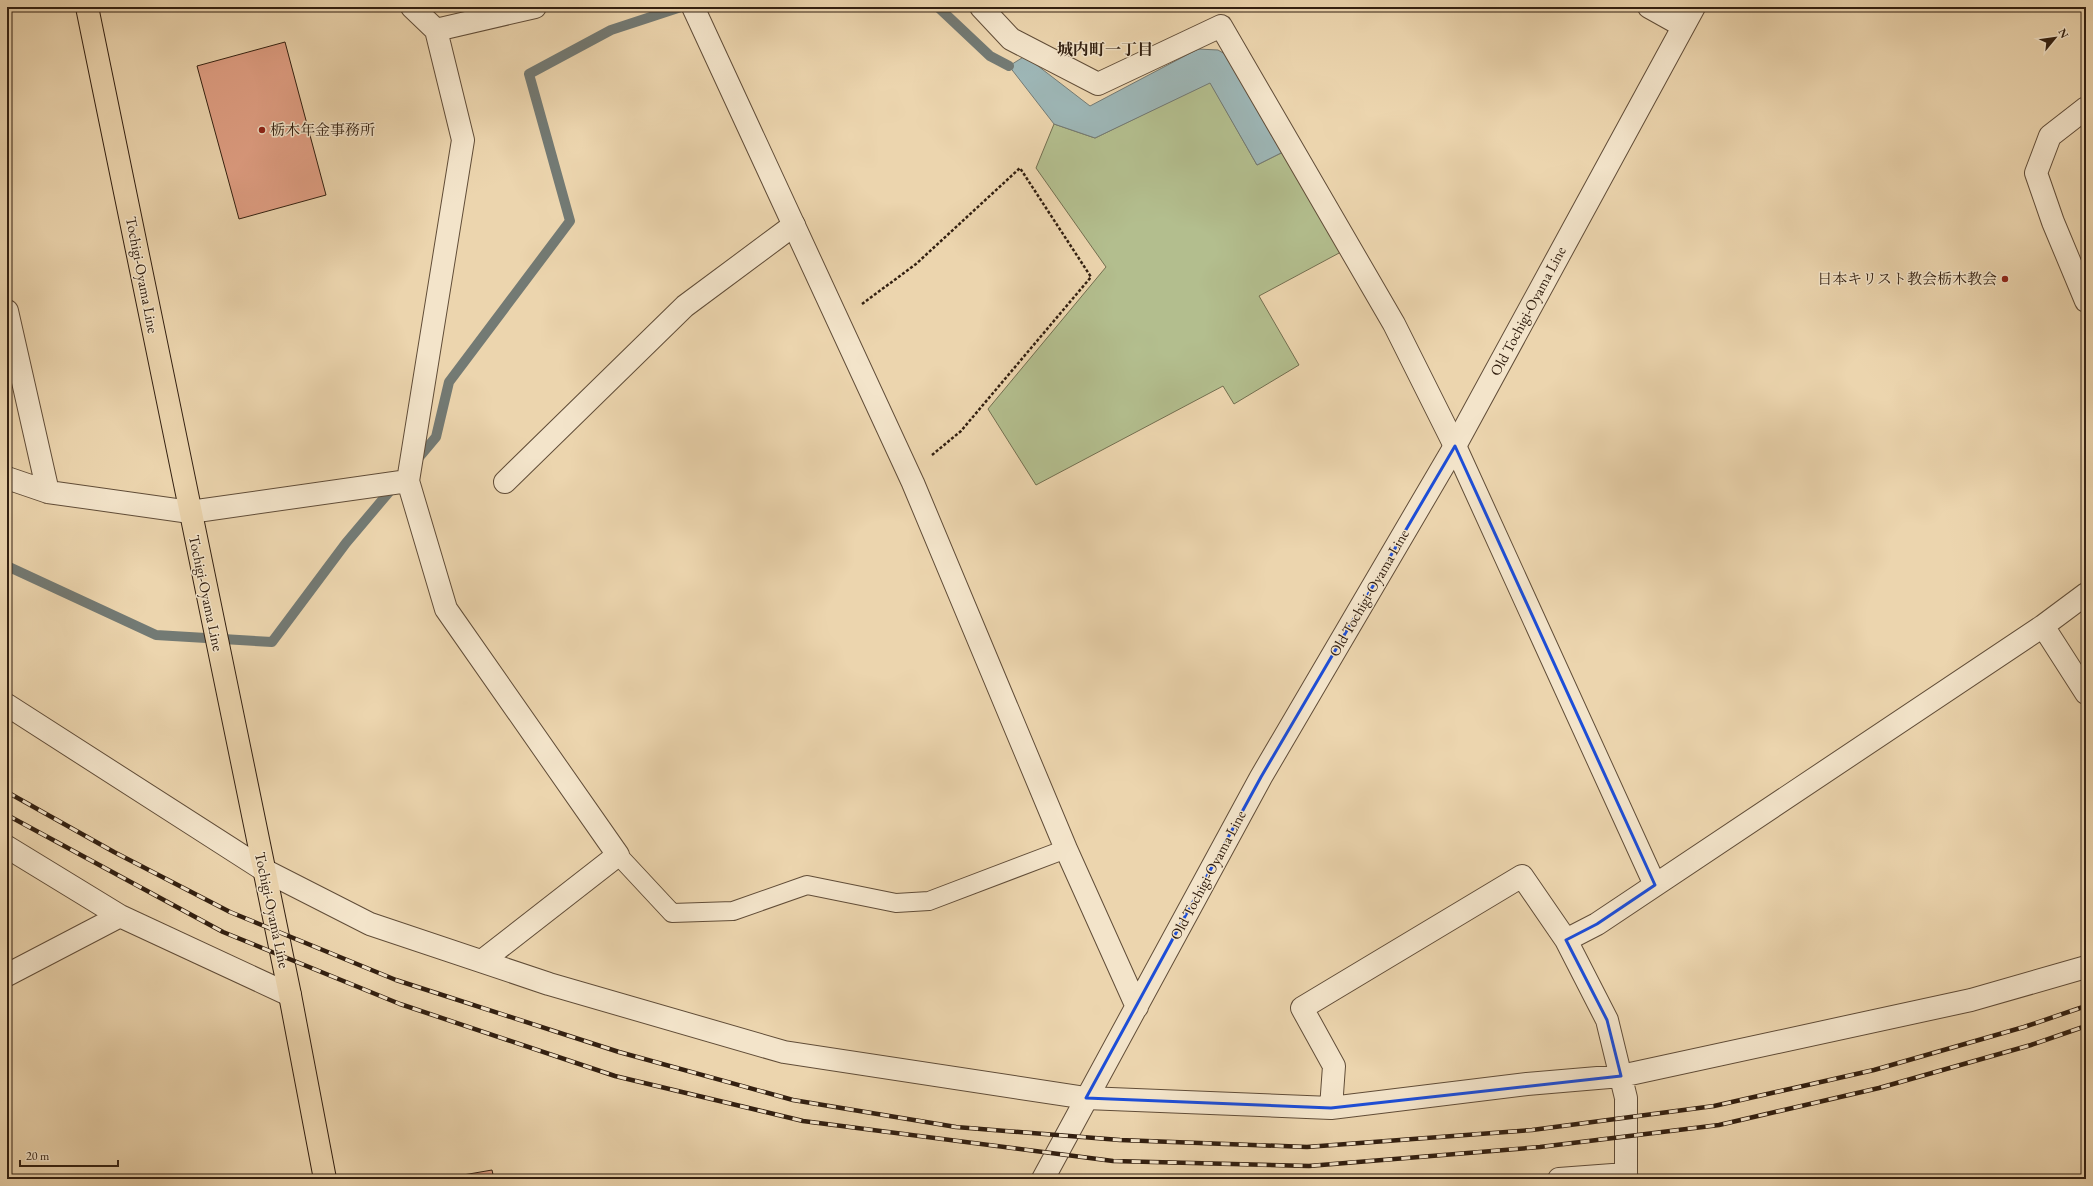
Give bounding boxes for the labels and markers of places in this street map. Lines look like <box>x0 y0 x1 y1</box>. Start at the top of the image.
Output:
place label: 栃木年金事務所 <box>270 120 375 139</box>
marker: 栃木年金事務所 <box>257 125 267 135</box>
place label: 日本キリスト教会栃木教会 <box>1817 269 1997 288</box>
marker: 日本キリスト教会栃木教会 <box>2000 274 2010 284</box>

